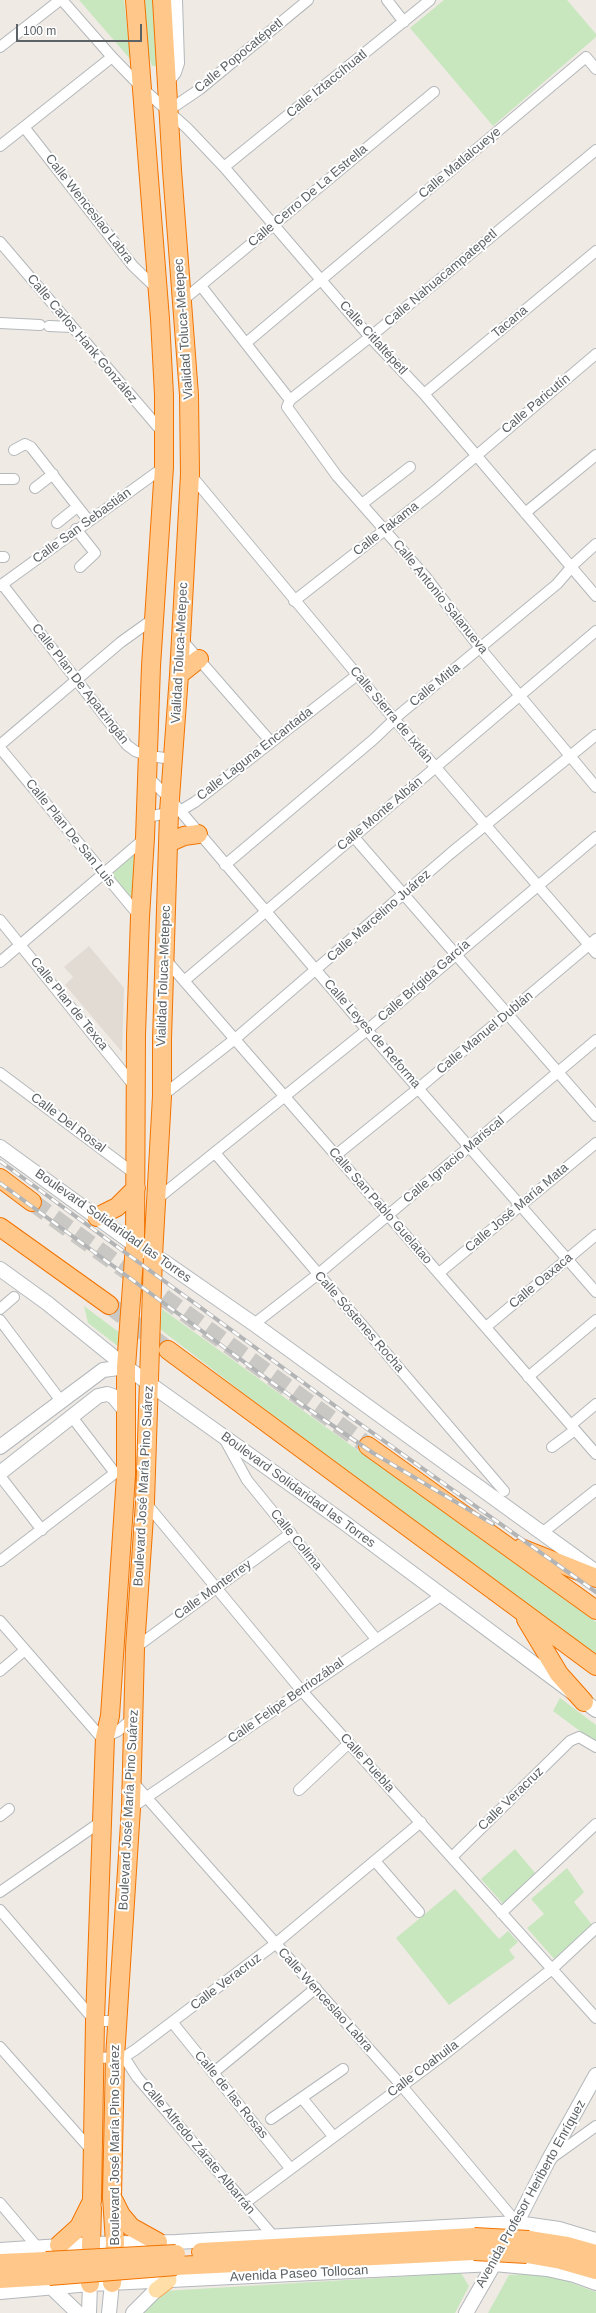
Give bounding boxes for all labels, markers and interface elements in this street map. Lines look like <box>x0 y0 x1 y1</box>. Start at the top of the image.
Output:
scale bar <box>18 16 144 42</box>
street label: Calle Popocatépetl <box>192 16 286 96</box>
text: 100 m <box>23 24 56 38</box>
street label: Calle Iztaccíhuatl <box>284 47 370 121</box>
street label: Calle Matlalcueye <box>416 124 504 202</box>
street label: Calle Cerro De La Estrella <box>245 141 371 251</box>
street label: Calle Wenceslao Labra <box>42 151 136 267</box>
street label: Calle Nahuacampatepetl <box>381 226 501 330</box>
street label: Vialidad Toluca-Metepec <box>171 258 197 400</box>
street label: Calle Carlos Hank González <box>24 271 140 407</box>
street label: Calle Citlaltépetl <box>336 298 410 378</box>
street label: Tacana <box>489 303 531 341</box>
street label: Calle Paricutín <box>499 371 573 437</box>
street label: Calle San Sebastián <box>30 485 134 567</box>
street label: Calle Takama <box>350 499 422 559</box>
street label: Calle Antonio Salanueva <box>389 537 491 657</box>
street label: Vialidad Toluca-Metepec <box>169 582 191 724</box>
street label: Calle Plan De Apatzingán <box>28 621 132 747</box>
street label: Calle Mitla <box>407 660 463 710</box>
street label: Calle Sierra de Ixtlán <box>346 664 436 766</box>
street label: Calle Laguna Encantada <box>194 704 316 804</box>
street label: Calle Monte Albán <box>334 774 426 854</box>
street label: Calle Plan De San Luis <box>22 776 118 890</box>
street label: Calle Marcelino Juárez <box>324 867 434 965</box>
street label: Vialidad Toluca-Metepec <box>154 905 174 1047</box>
street label: Calle Brígida García <box>375 937 473 1025</box>
street label: Calle Plan de Texca <box>27 954 111 1054</box>
street label: Calle Leyes de Reforma <box>320 976 424 1092</box>
street label: Calle Manuel Dublán <box>434 988 536 1078</box>
street label: Calle Del Rosal <box>28 1090 108 1156</box>
street label: Calle Ignacio Mariscal <box>400 1113 508 1207</box>
street label: Calle San Pablo Guelatao <box>325 1144 435 1268</box>
street label: Calle José María Mata <box>462 1160 572 1256</box>
street label: Boulevard Solidaridad las Torres <box>32 1166 194 1286</box>
street label: Calle Oaxaca <box>506 1250 576 1312</box>
street label: Calle Sóstenes Rocha <box>311 1268 407 1376</box>
street label: Boulevard José María Pino Suárez <box>131 1385 157 1587</box>
street label: Boulevard Solidaridad las Torres <box>218 1429 378 1551</box>
street label: Calle Colima <box>267 1506 325 1574</box>
street label: Calle Monterrey <box>171 1557 255 1623</box>
street label: Calle Felipe Berriozábal <box>225 1655 347 1747</box>
street label: Boulevard José María Pino Suárez <box>116 1709 142 1911</box>
street label: Calle Puebla <box>337 1730 397 1796</box>
street label: Calle Veracruz <box>475 1764 547 1834</box>
street label: Calle Wenceslao Labra <box>274 1945 376 2055</box>
street label: Calle Veracruz <box>188 1950 264 2014</box>
street label: Calle Coahuila <box>385 2037 461 2101</box>
street label: Boulevard José María Pino Suárez <box>107 2045 123 2245</box>
street label: Calle de las Rosas <box>191 2048 271 2142</box>
street label: Calle Alfredo Zárate Albarrán <box>138 2079 258 2217</box>
street label: Avenida Profesor Heriberto Enríquez <box>473 2097 589 2291</box>
street label: Avenida Paseo Tollocan <box>229 2263 369 2285</box>

